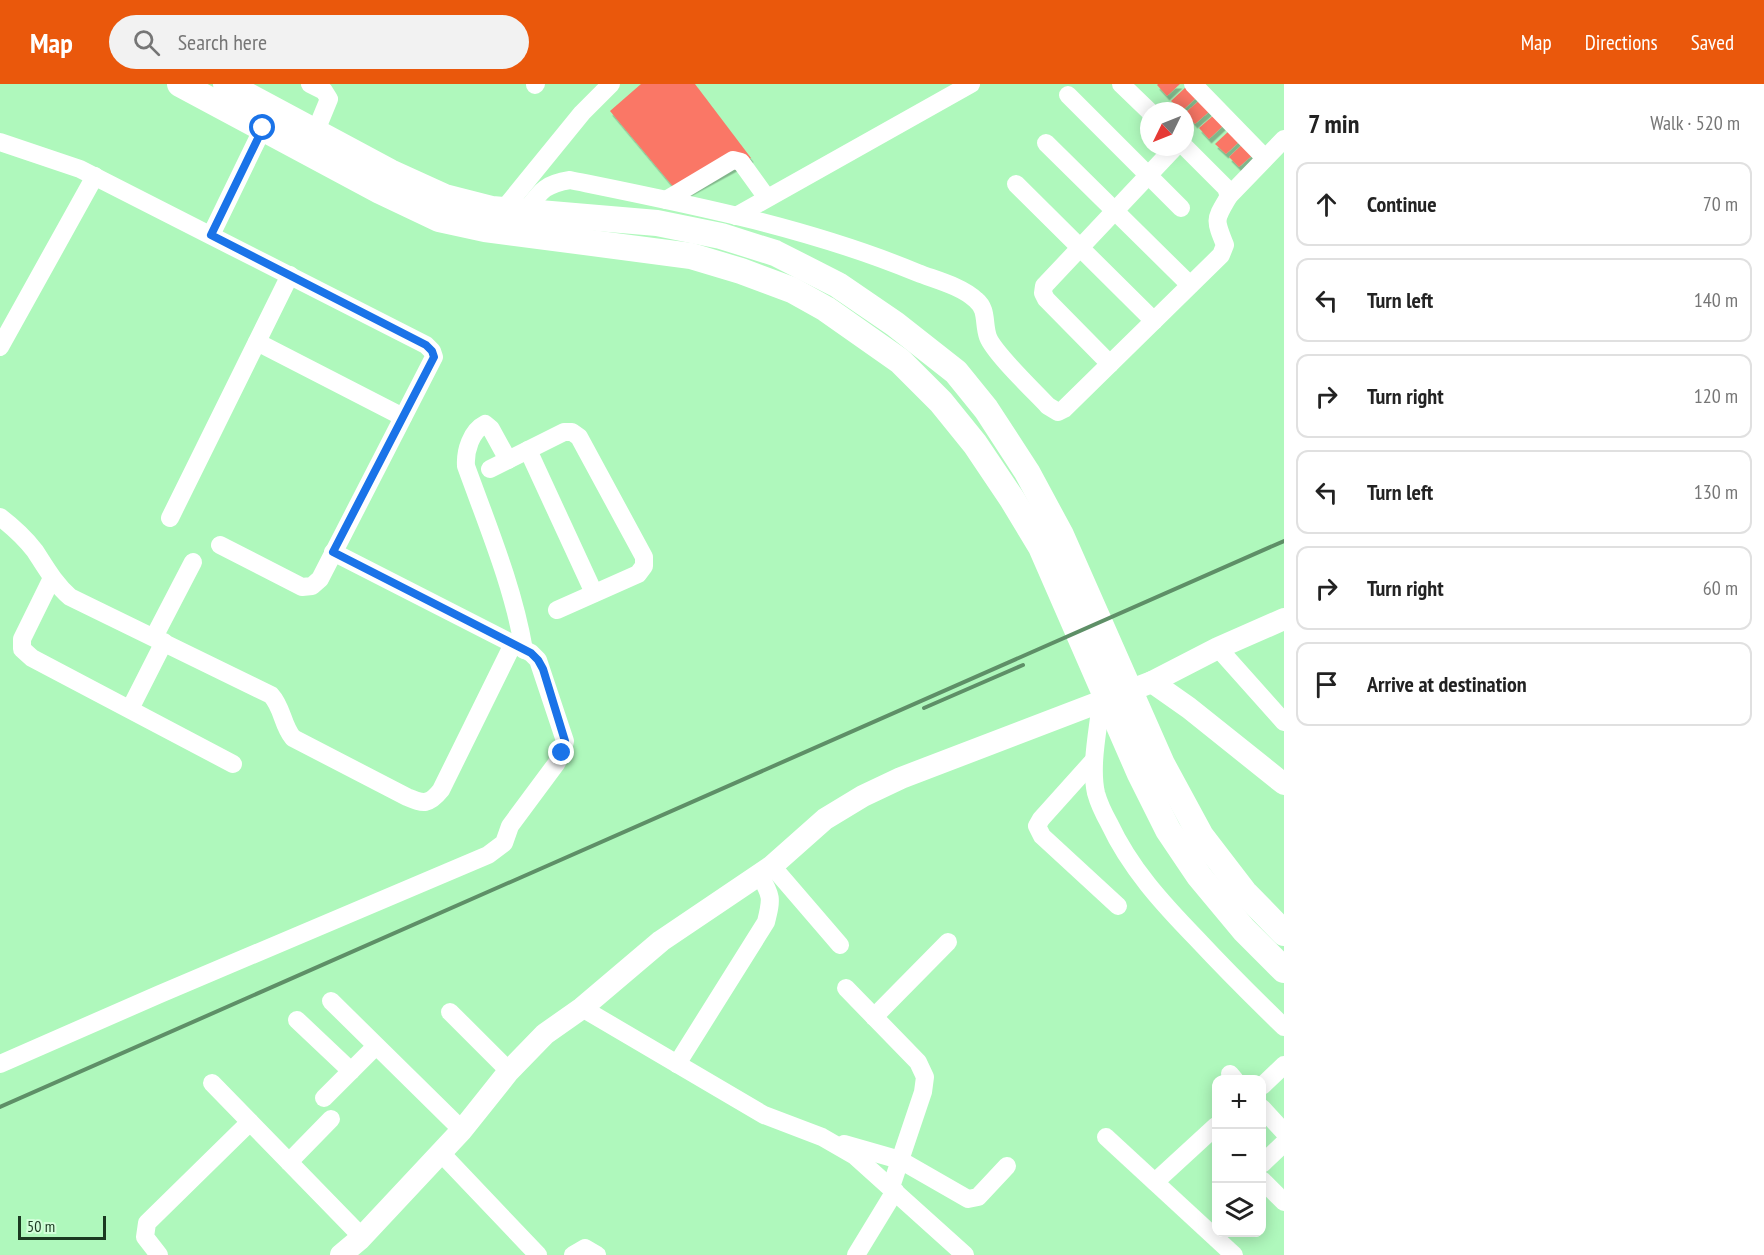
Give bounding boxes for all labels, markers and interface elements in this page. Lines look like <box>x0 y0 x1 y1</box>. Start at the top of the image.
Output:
search box <box>109 15 529 69</box>
text: Map <box>30 24 73 61</box>
icon: search <box>130 26 163 59</box>
text: Search here <box>178 28 267 56</box>
text: Map <box>1521 29 1552 56</box>
text: Directions <box>1585 29 1658 56</box>
text: Saved <box>1691 29 1734 56</box>
north arrow <box>1140 102 1194 156</box>
text: 7 min <box>1308 107 1359 140</box>
text: Walk · 520 m <box>1650 110 1740 136</box>
route start <box>249 114 275 140</box>
icon: ahead <box>1310 188 1343 221</box>
text: Continue <box>1367 190 1437 218</box>
text: 70 m <box>1703 191 1738 217</box>
icon: left <box>1310 284 1343 317</box>
text: Turn left <box>1367 286 1433 314</box>
text: 140 m <box>1694 287 1738 313</box>
icon: right <box>1310 380 1343 413</box>
text: Turn right <box>1367 382 1444 410</box>
text: 120 m <box>1694 383 1738 409</box>
icon: left <box>1310 476 1343 509</box>
text: Turn left <box>1367 478 1433 506</box>
text: 130 m <box>1694 479 1738 505</box>
icon: right <box>1310 572 1343 605</box>
text: Turn right <box>1367 574 1444 602</box>
text: 60 m <box>1703 575 1738 601</box>
icon: arrive <box>1310 668 1343 701</box>
text: Arrive at destination <box>1367 670 1527 698</box>
route end <box>548 739 574 765</box>
map controls <box>1212 1075 1266 1237</box>
button: + <box>1212 1075 1266 1129</box>
button: − <box>1212 1129 1266 1183</box>
button: layers <box>1212 1183 1266 1237</box>
scale bar <box>18 1213 106 1240</box>
text: 50 m <box>27 1216 55 1236</box>

